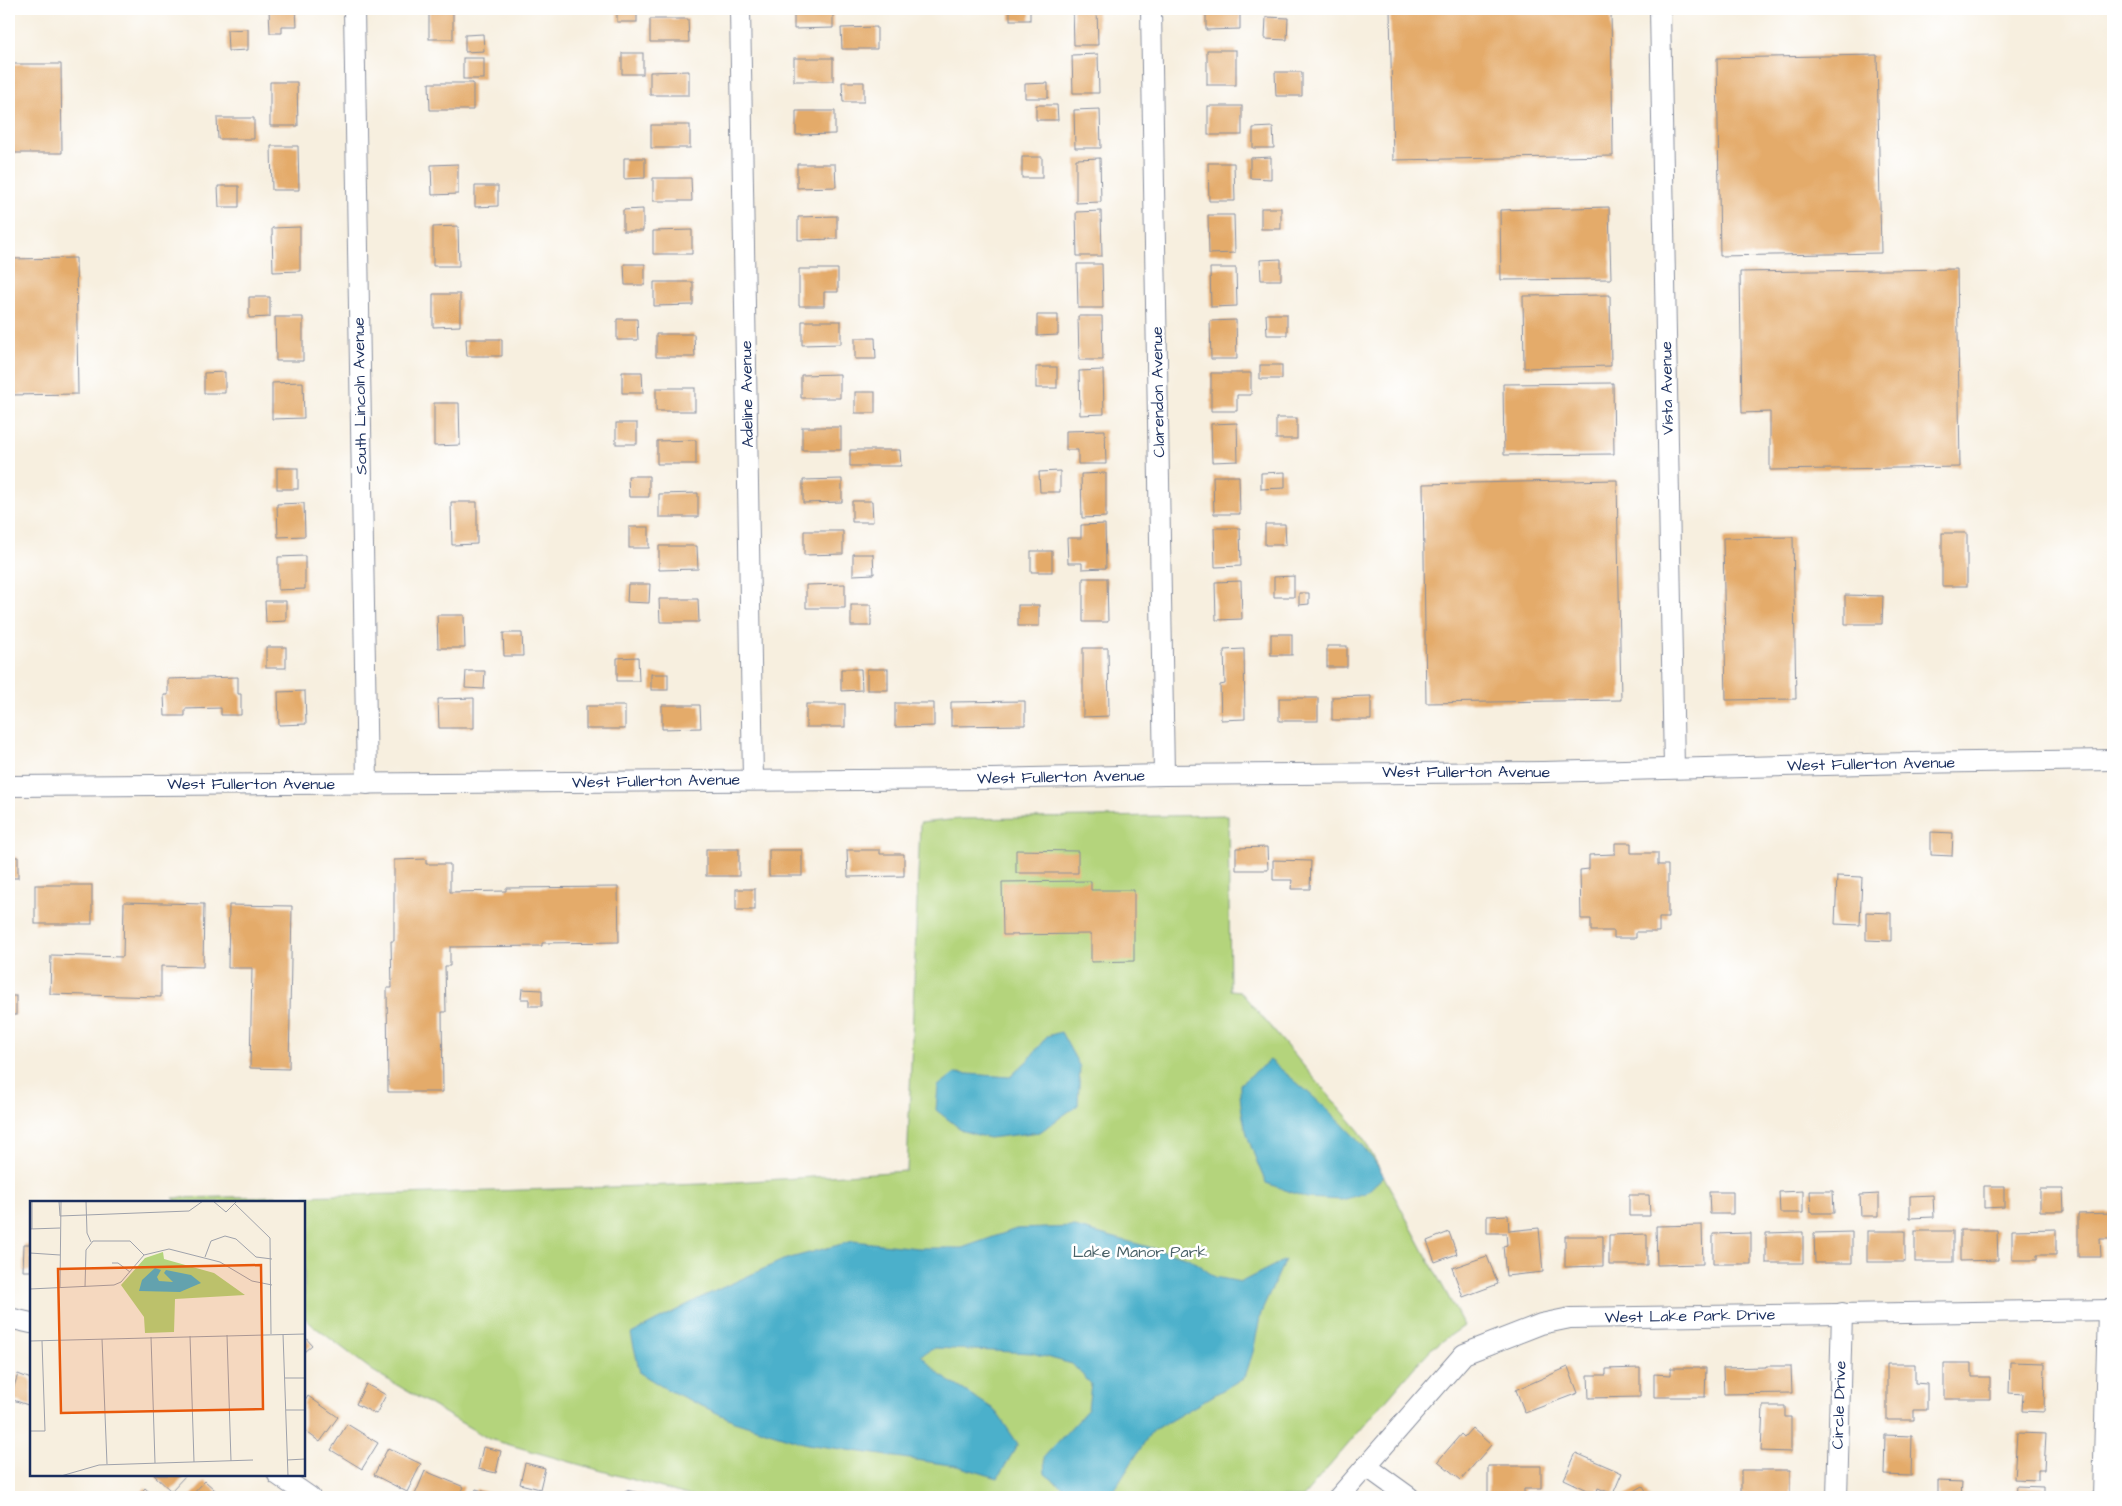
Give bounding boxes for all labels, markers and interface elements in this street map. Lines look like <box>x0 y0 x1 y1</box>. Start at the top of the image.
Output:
street label: South Lincoln Avenue <box>348 317 372 475</box>
street label: Clarendon Avenue <box>1146 326 1170 458</box>
street label: Adeline Avenue <box>735 340 759 448</box>
street label: Vista Avenue <box>1655 341 1679 435</box>
street label: West Fullerton Avenue <box>1787 752 1956 776</box>
street label: West Fullerton Avenue <box>1382 761 1550 783</box>
street label: West Fullerton Avenue <box>977 765 1146 789</box>
street label: West Fullerton Avenue <box>572 769 741 793</box>
street label: West Fullerton Avenue <box>167 773 335 795</box>
inset map <box>30 1201 305 1476</box>
park label: Lake Manor Park <box>1073 1241 1208 1263</box>
street label: West Lake Park Drive <box>1604 1304 1776 1328</box>
street label: Circle Drive <box>1826 1360 1852 1450</box>

